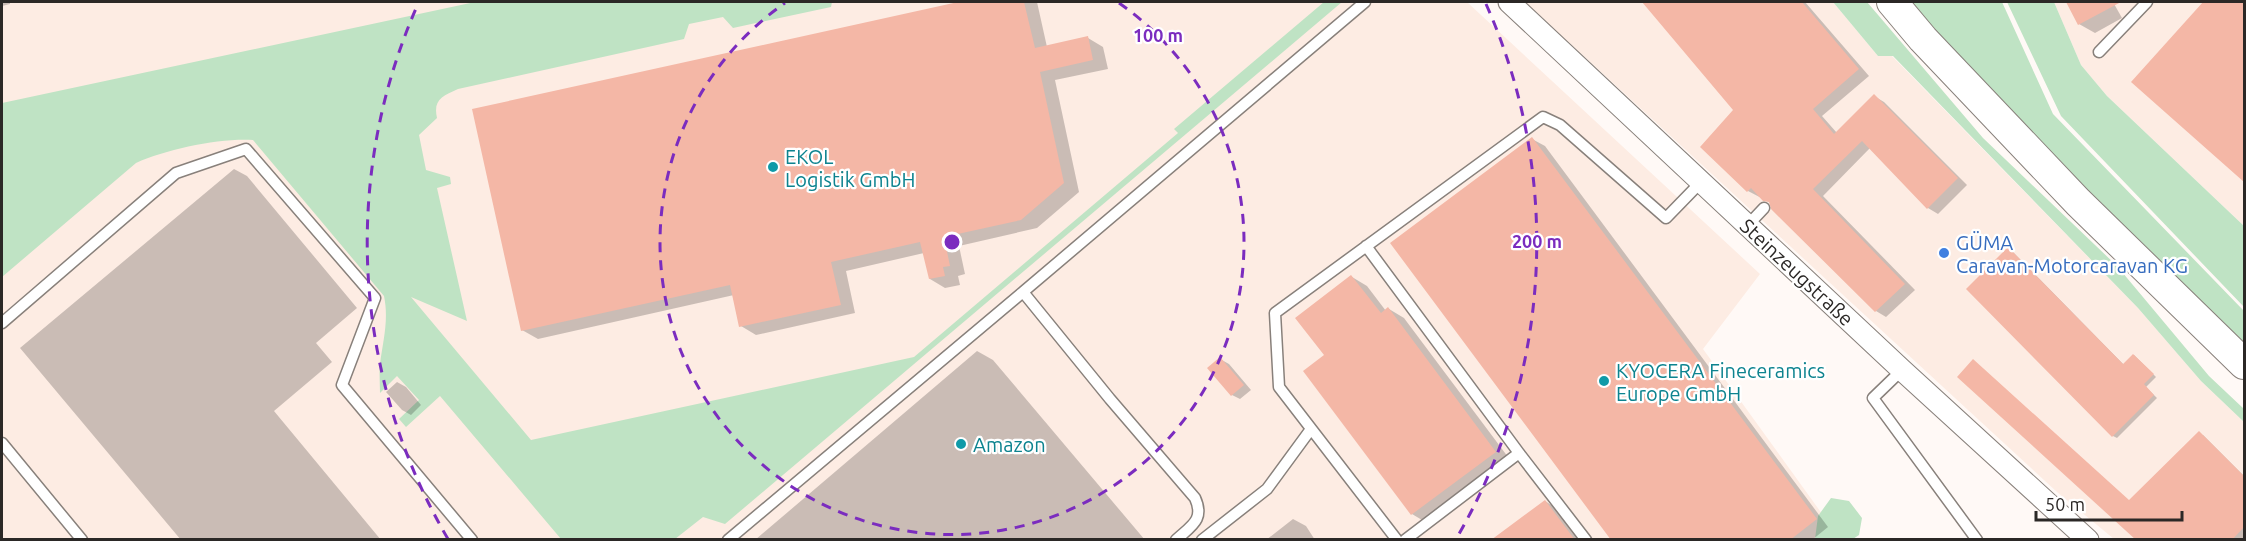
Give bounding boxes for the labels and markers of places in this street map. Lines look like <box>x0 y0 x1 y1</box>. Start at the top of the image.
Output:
place label: EKOL Logistik GmbH <box>785 145 915 191</box>
marker: EKOL Logistik GmbH <box>766 160 780 174</box>
place label: GÜMA Caravan-Motorcaravan KG <box>1956 231 2188 277</box>
centre of rings <box>942 232 962 252</box>
marker: GÜMA Caravan-Motorcaravan KG <box>1937 246 1951 260</box>
place label: KYOCERA Fineceramics Europe GmbH <box>1616 359 1825 405</box>
marker: KYOCERA Fineceramics Europe GmbH <box>1597 374 1611 388</box>
place label: Amazon <box>973 433 1046 456</box>
marker: Amazon <box>954 437 968 451</box>

